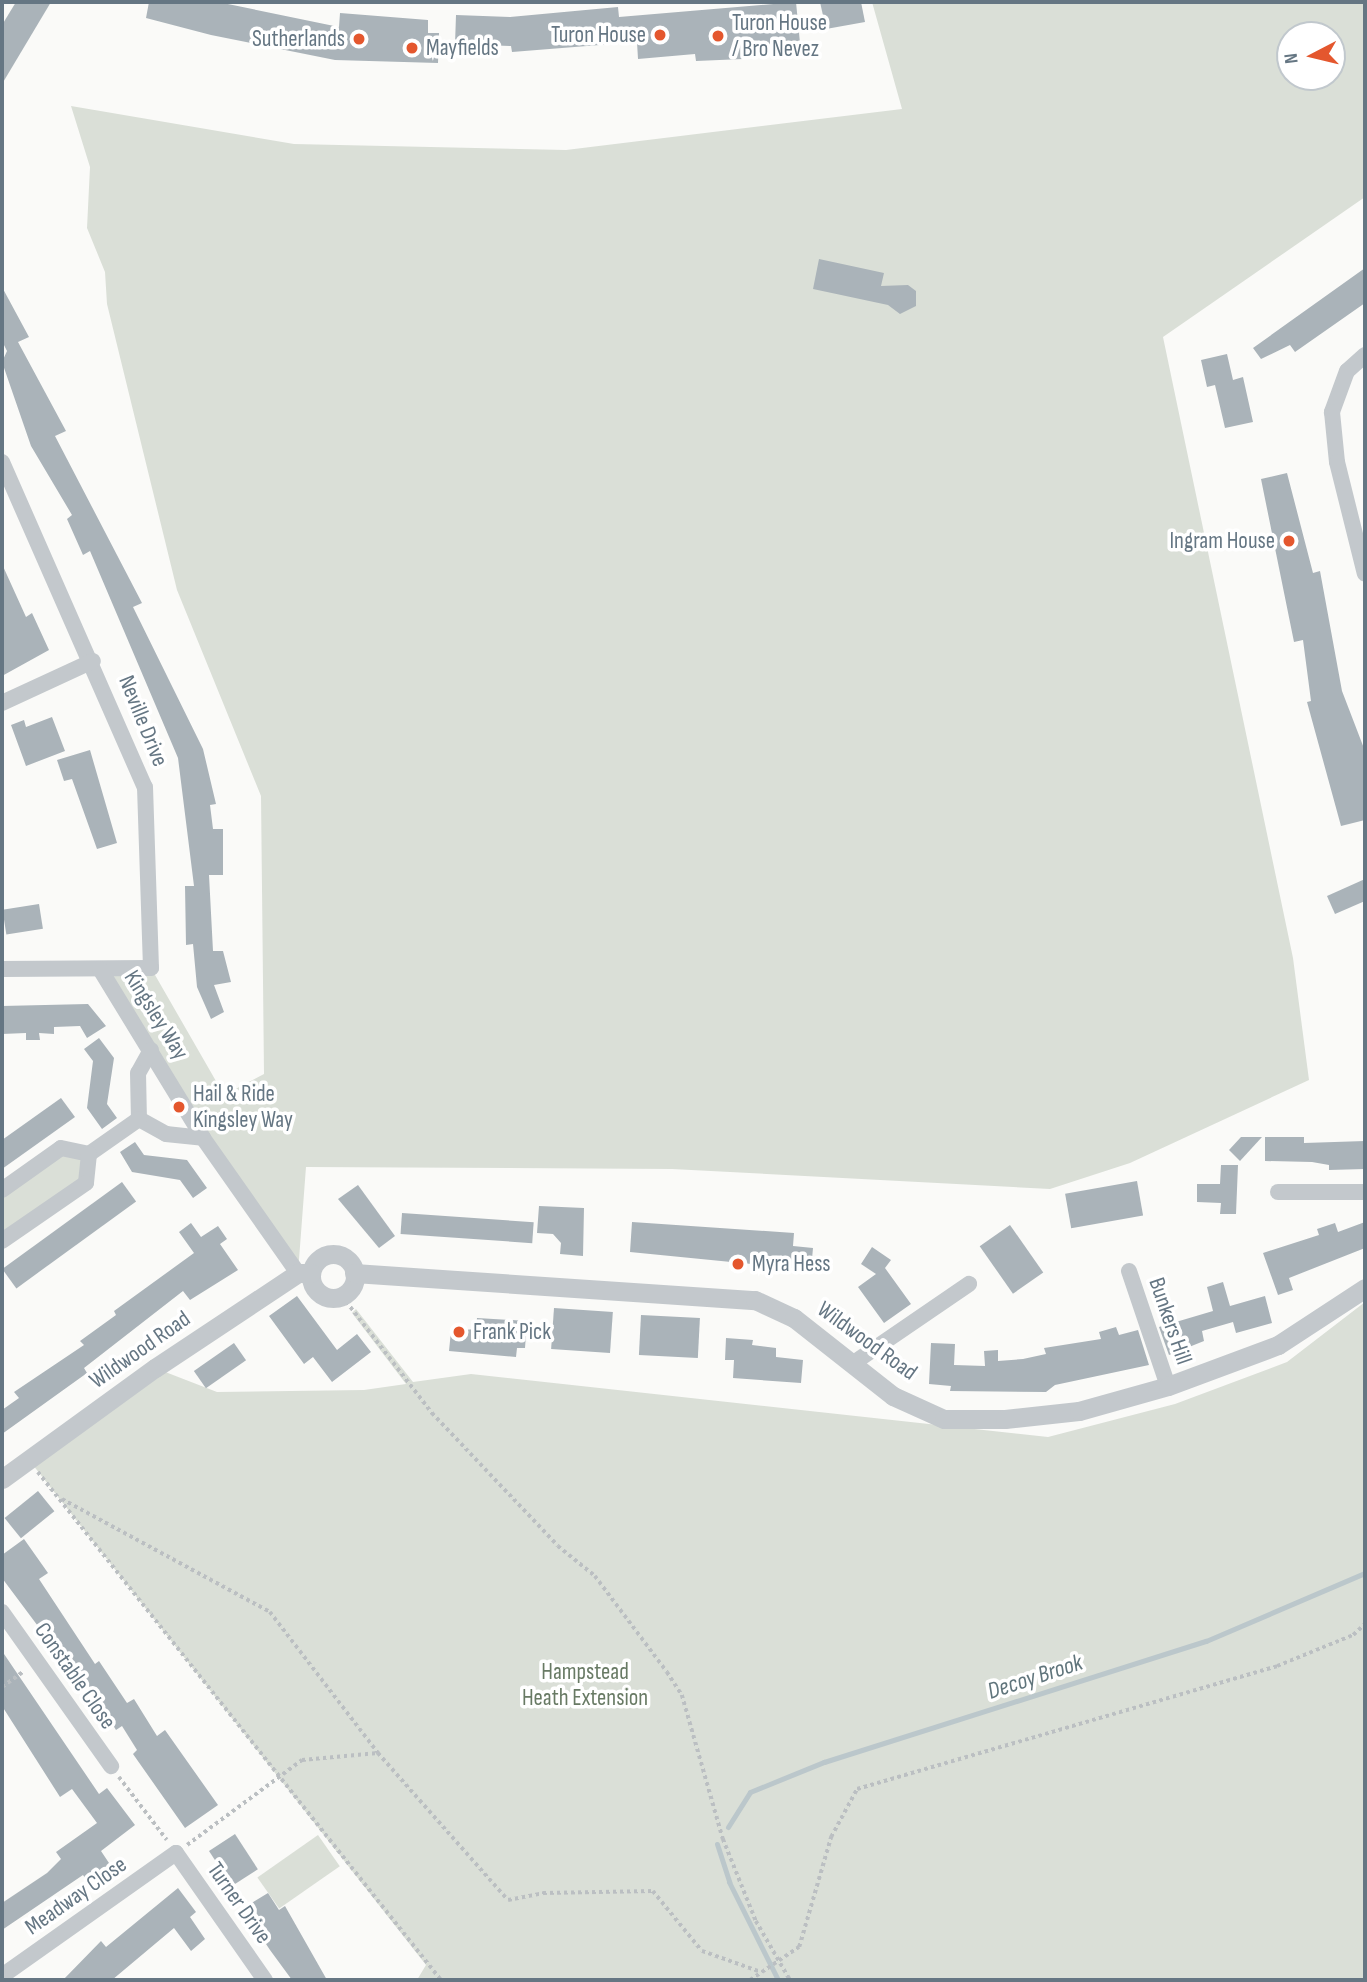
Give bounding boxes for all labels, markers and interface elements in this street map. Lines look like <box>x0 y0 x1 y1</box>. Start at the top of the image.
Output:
place label: Turon House / Bro Nevez <box>732 9 827 63</box>
place label: Turon House <box>551 21 646 49</box>
north arrow <box>1276 21 1346 91</box>
place label: Sutherlands <box>252 25 345 53</box>
marker: Turon House <box>652 27 668 43</box>
marker: Turon House / Bro Nevez <box>710 28 726 44</box>
marker: Sutherlands <box>351 31 367 47</box>
place label: Mayfields <box>426 34 499 62</box>
marker: Mayfields <box>404 40 420 56</box>
text: N <box>1280 52 1304 65</box>
place label: Ingram House <box>1169 527 1275 555</box>
marker: Ingram House <box>1281 533 1297 549</box>
street label: Neville Drive <box>112 672 174 770</box>
street label: Kingsley Way <box>118 965 194 1065</box>
place label: Hail & Ride Kingsley Way <box>193 1080 293 1134</box>
marker: Hail & Ride Kingsley Way <box>171 1099 187 1115</box>
place label: Myra Hess <box>752 1250 830 1278</box>
marker: Myra Hess <box>730 1256 746 1272</box>
street label: Bunkers Hill <box>1142 1274 1198 1368</box>
street label: Wildwood Road <box>812 1296 922 1386</box>
street label: Wildwood Road <box>84 1305 196 1395</box>
place label: Frank Pick <box>473 1318 551 1346</box>
marker: Frank Pick <box>451 1324 467 1340</box>
street label: Constable Close <box>28 1617 122 1735</box>
water label: Decoy Brook <box>984 1648 1086 1706</box>
park label: Hampstead Heath Extension <box>522 1658 648 1712</box>
street label: Meadway Close <box>20 1851 132 1941</box>
street label: Turner Drive <box>201 1857 277 1949</box>

